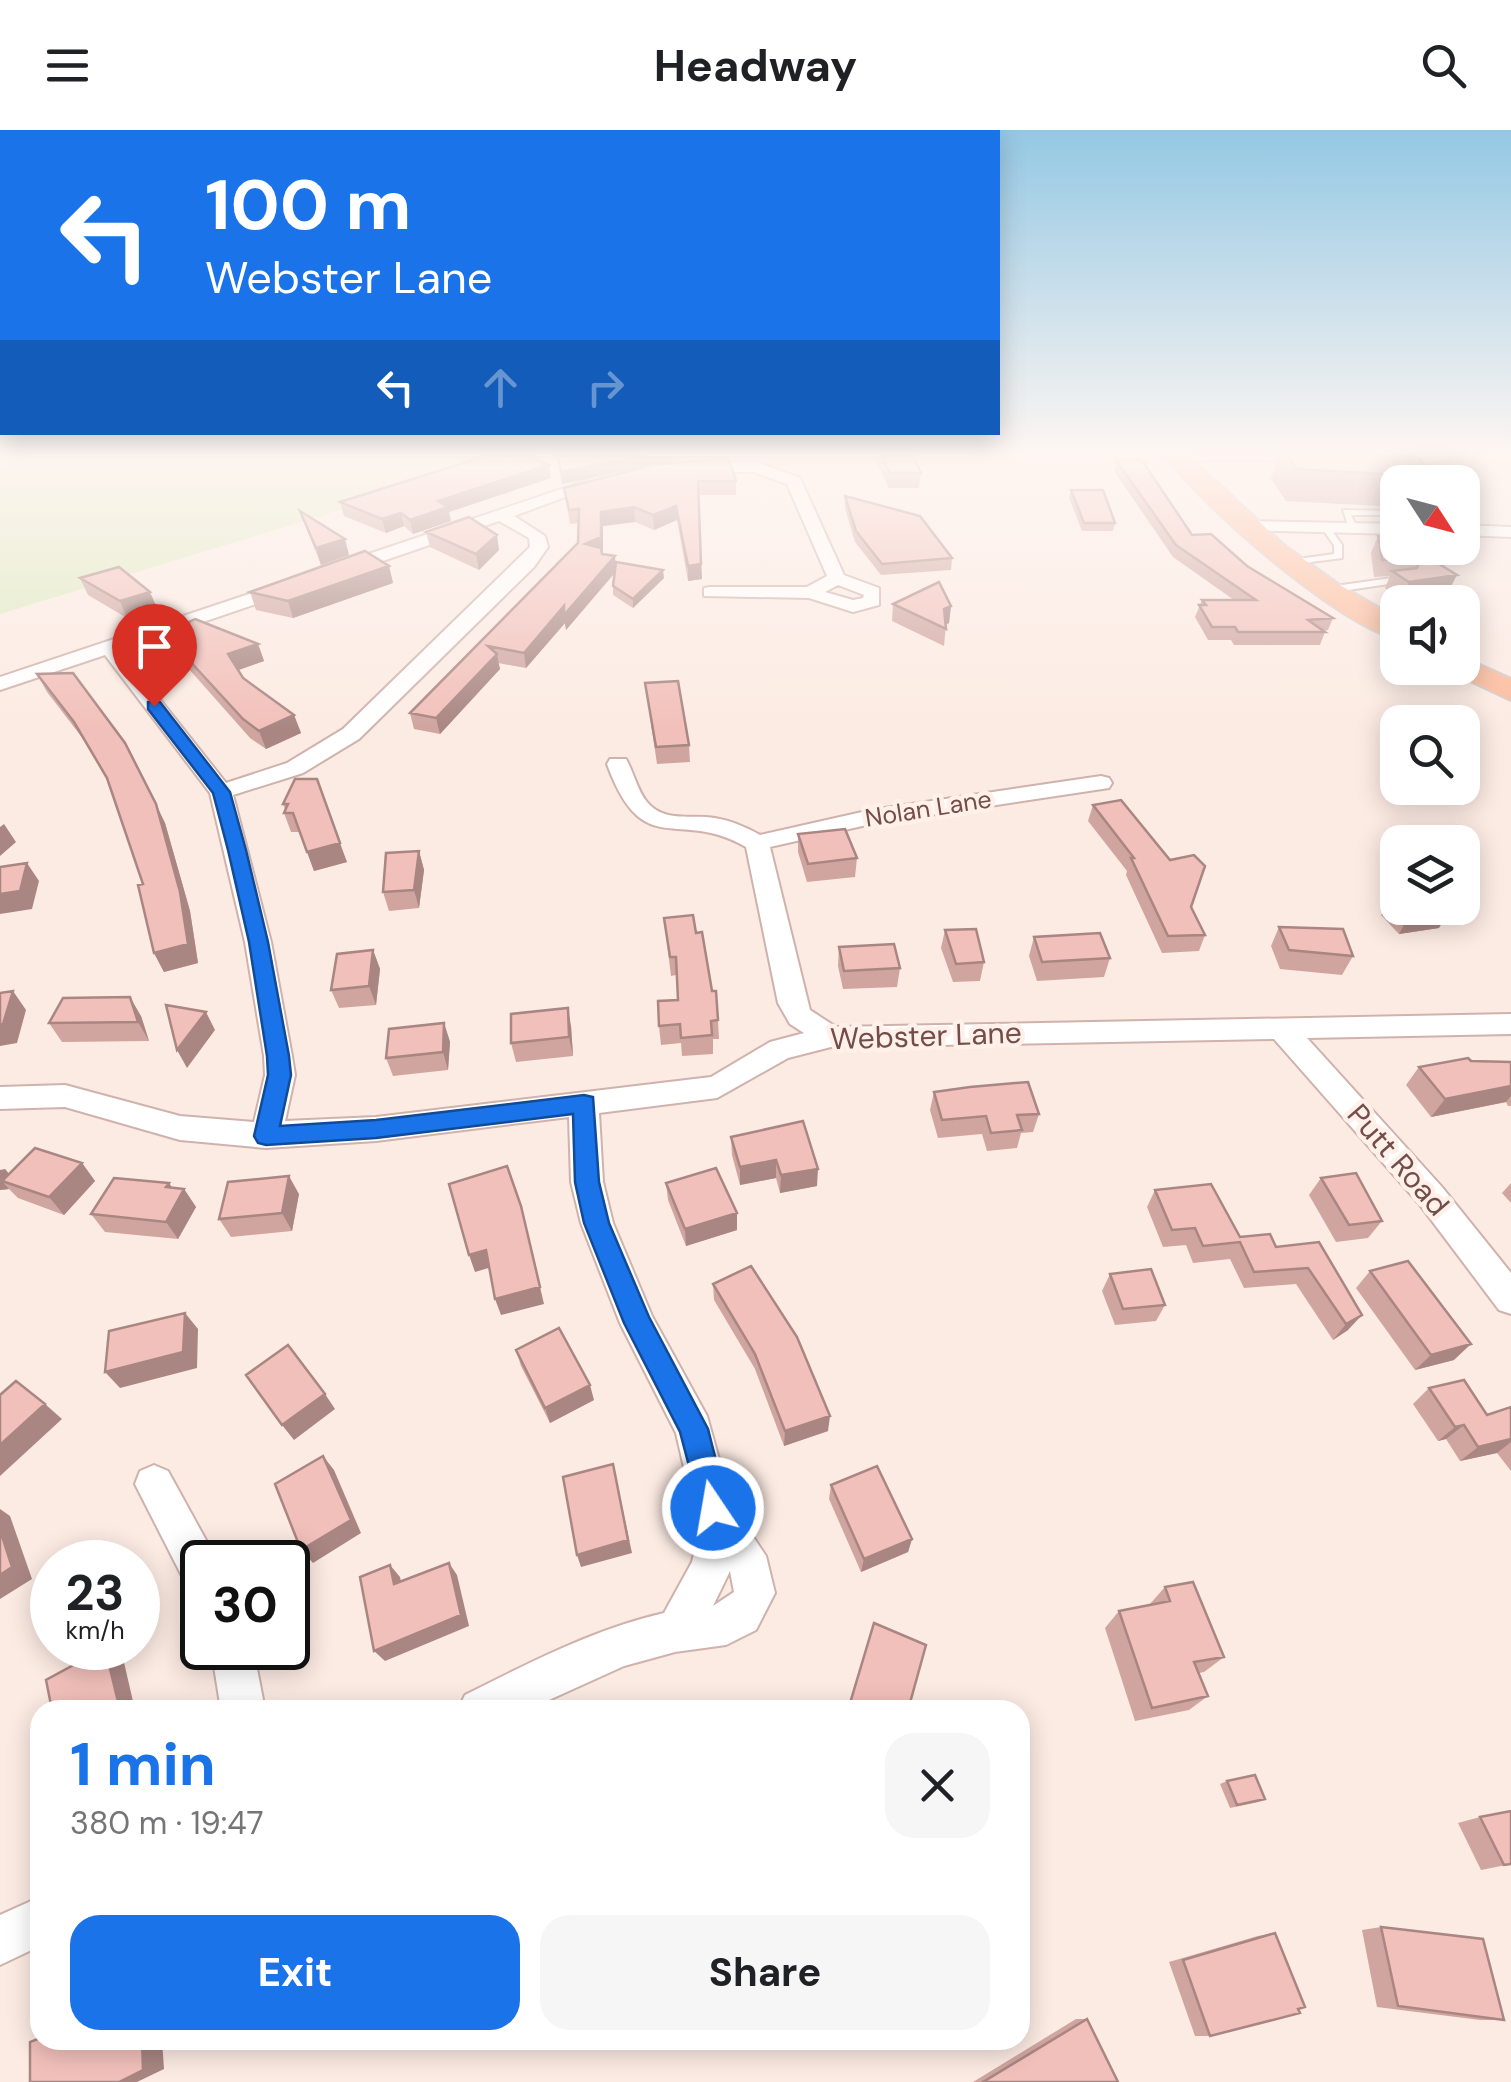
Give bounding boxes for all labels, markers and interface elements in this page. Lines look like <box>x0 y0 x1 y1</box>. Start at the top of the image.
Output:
text: Headway <box>654 36 857 95</box>
icon: menu <box>40 38 95 93</box>
icon: search <box>1416 38 1471 93</box>
text: 100 m <box>205 160 411 251</box>
icon: left <box>40 170 170 300</box>
text: Webster Lane <box>205 248 492 307</box>
icon: left <box>368 360 423 415</box>
icon: ahead <box>473 360 528 415</box>
icon: right <box>578 360 633 415</box>
north arrow <box>1380 465 1480 565</box>
map controls <box>1380 465 1480 925</box>
button: sound <box>1380 585 1480 685</box>
pin <box>112 604 197 707</box>
icon: arrive <box>127 619 182 674</box>
button: search <box>1380 705 1480 805</box>
street label: Nolan Lane <box>862 782 994 835</box>
button: layers <box>1380 825 1480 925</box>
street label: Webster Lane <box>830 1013 1022 1058</box>
street label: Putt Road <box>1339 1096 1458 1224</box>
position arrow <box>661 1456 765 1560</box>
speed limit sign: 30 <box>180 1540 310 1670</box>
text: 23 <box>66 1560 125 1626</box>
text: km/h <box>65 1614 125 1647</box>
text: 1 min <box>70 1725 216 1804</box>
button: close <box>885 1733 990 1838</box>
text: 380 m · 19:47 <box>70 1802 264 1844</box>
button: Exit <box>70 1915 520 2030</box>
button: Share <box>540 1915 990 2030</box>

